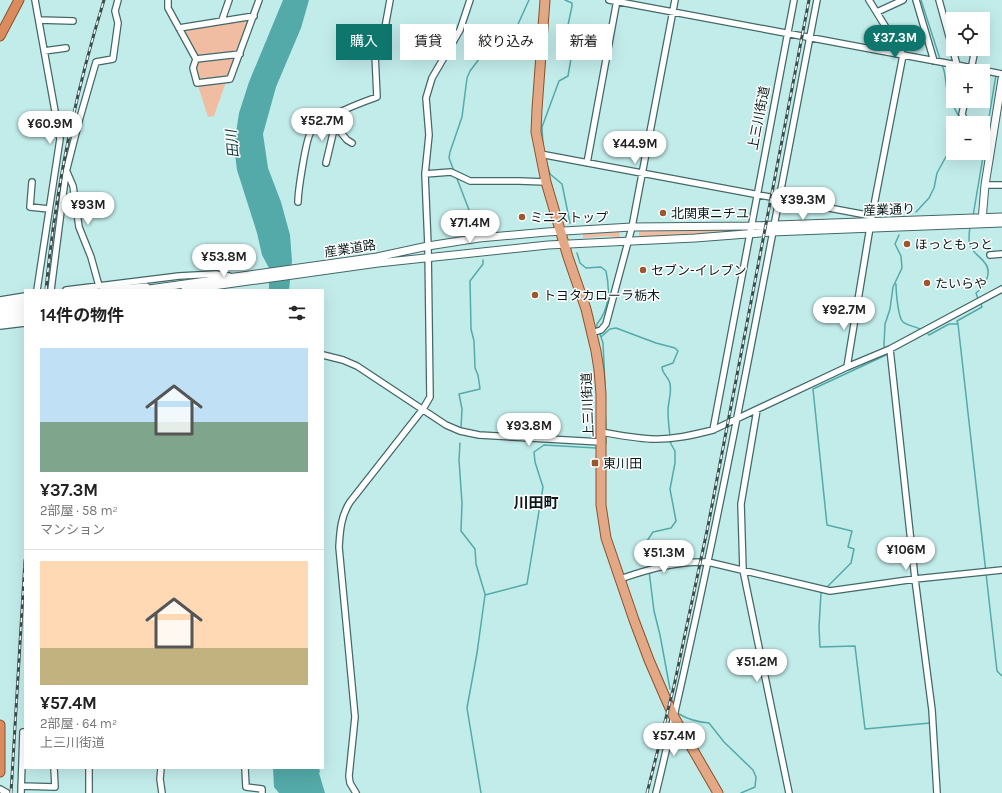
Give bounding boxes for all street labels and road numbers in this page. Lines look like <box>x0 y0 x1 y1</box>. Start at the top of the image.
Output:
street label: 上三川街道 <box>745 85 772 151</box>
street label: 産業通り <box>863 201 915 218</box>
street label: 産業道路 <box>323 237 377 260</box>
street label: 上三川街道 <box>579 372 596 438</box>

